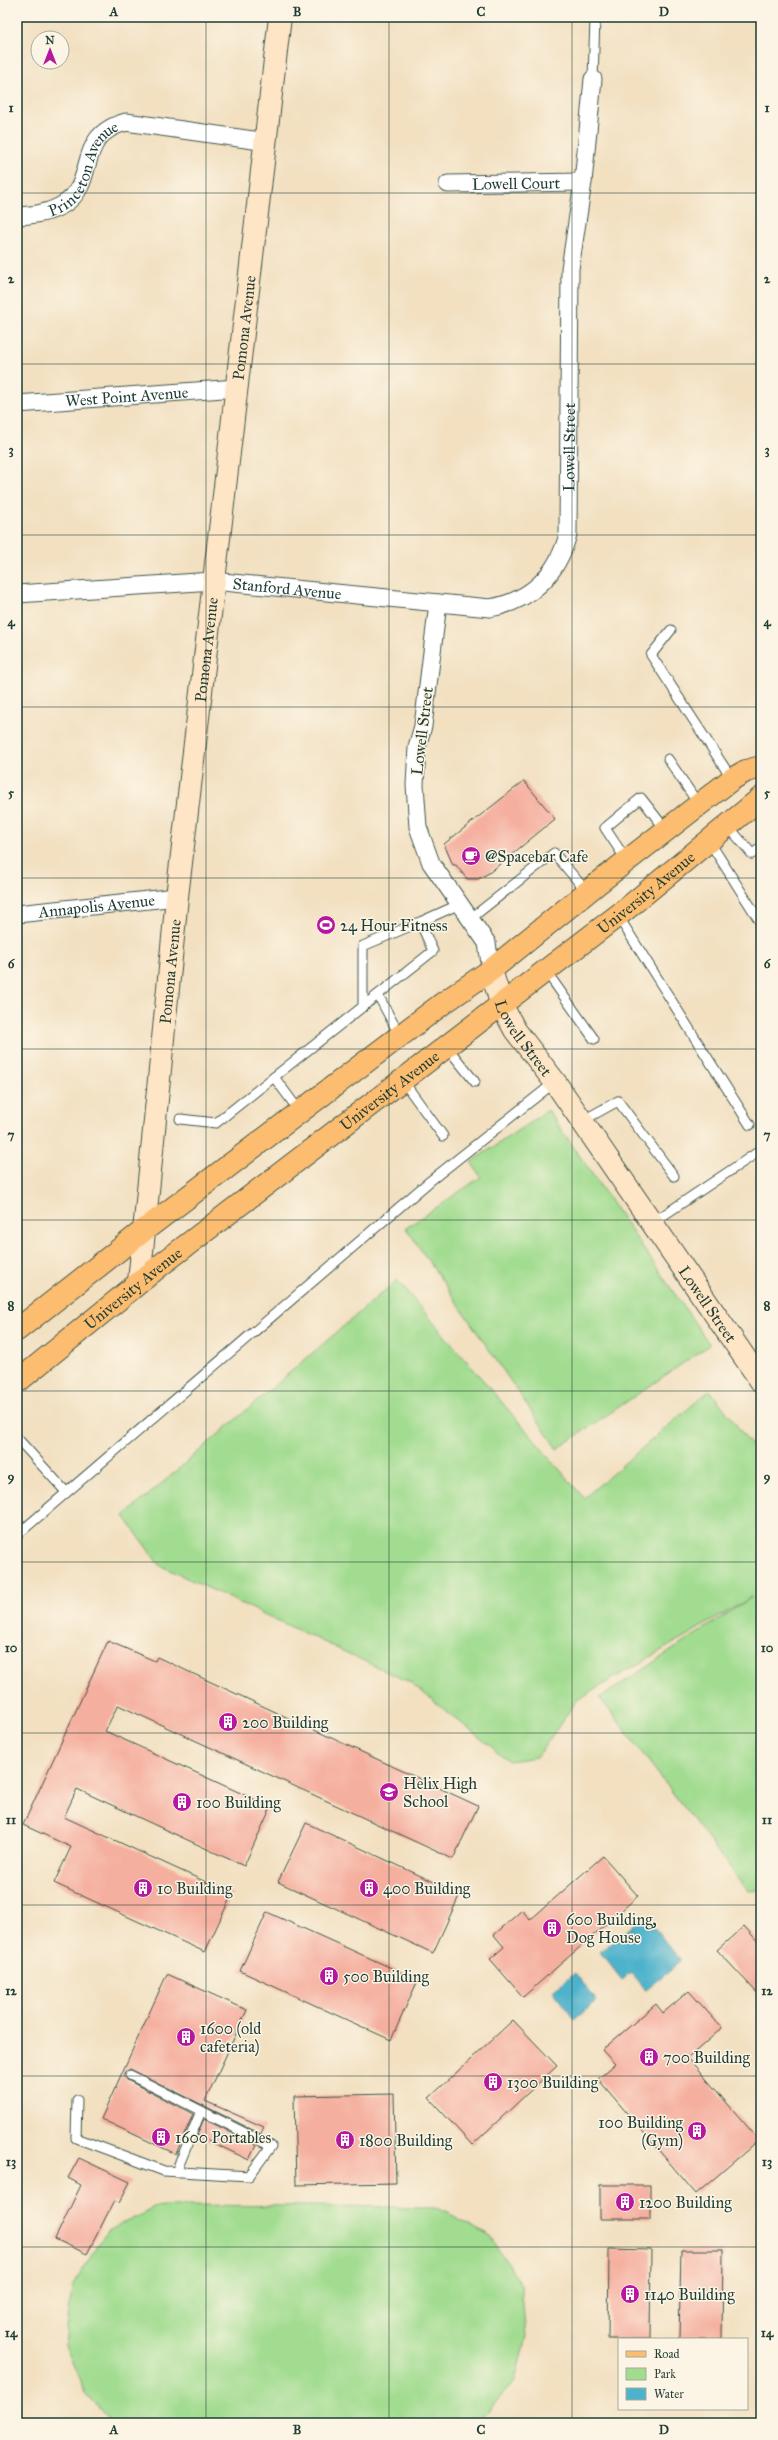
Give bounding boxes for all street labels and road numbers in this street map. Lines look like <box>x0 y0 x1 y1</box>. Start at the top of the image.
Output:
street label: Princeton Avenue <box>45 116 121 220</box>
street label: Lowell Court <box>472 173 561 193</box>
street label: Pomona Avenue <box>228 274 259 381</box>
street label: West Point Avenue <box>65 382 189 410</box>
street label: Lowell Street <box>559 402 578 492</box>
street label: Stanford Avenue <box>232 573 343 603</box>
street label: Pomona Avenue <box>190 596 222 703</box>
street label: Lowell Street <box>407 685 437 776</box>
street label: University Avenue <box>593 847 699 938</box>
street label: Annapolis Avenue <box>36 890 156 921</box>
street label: Pomona Avenue <box>155 918 184 1025</box>
street label: Lowell Street <box>491 997 557 1080</box>
street label: University Avenue <box>336 1046 443 1134</box>
street label: University Avenue <box>80 1243 186 1333</box>
street label: Lowell Street <box>675 1262 741 1346</box>

